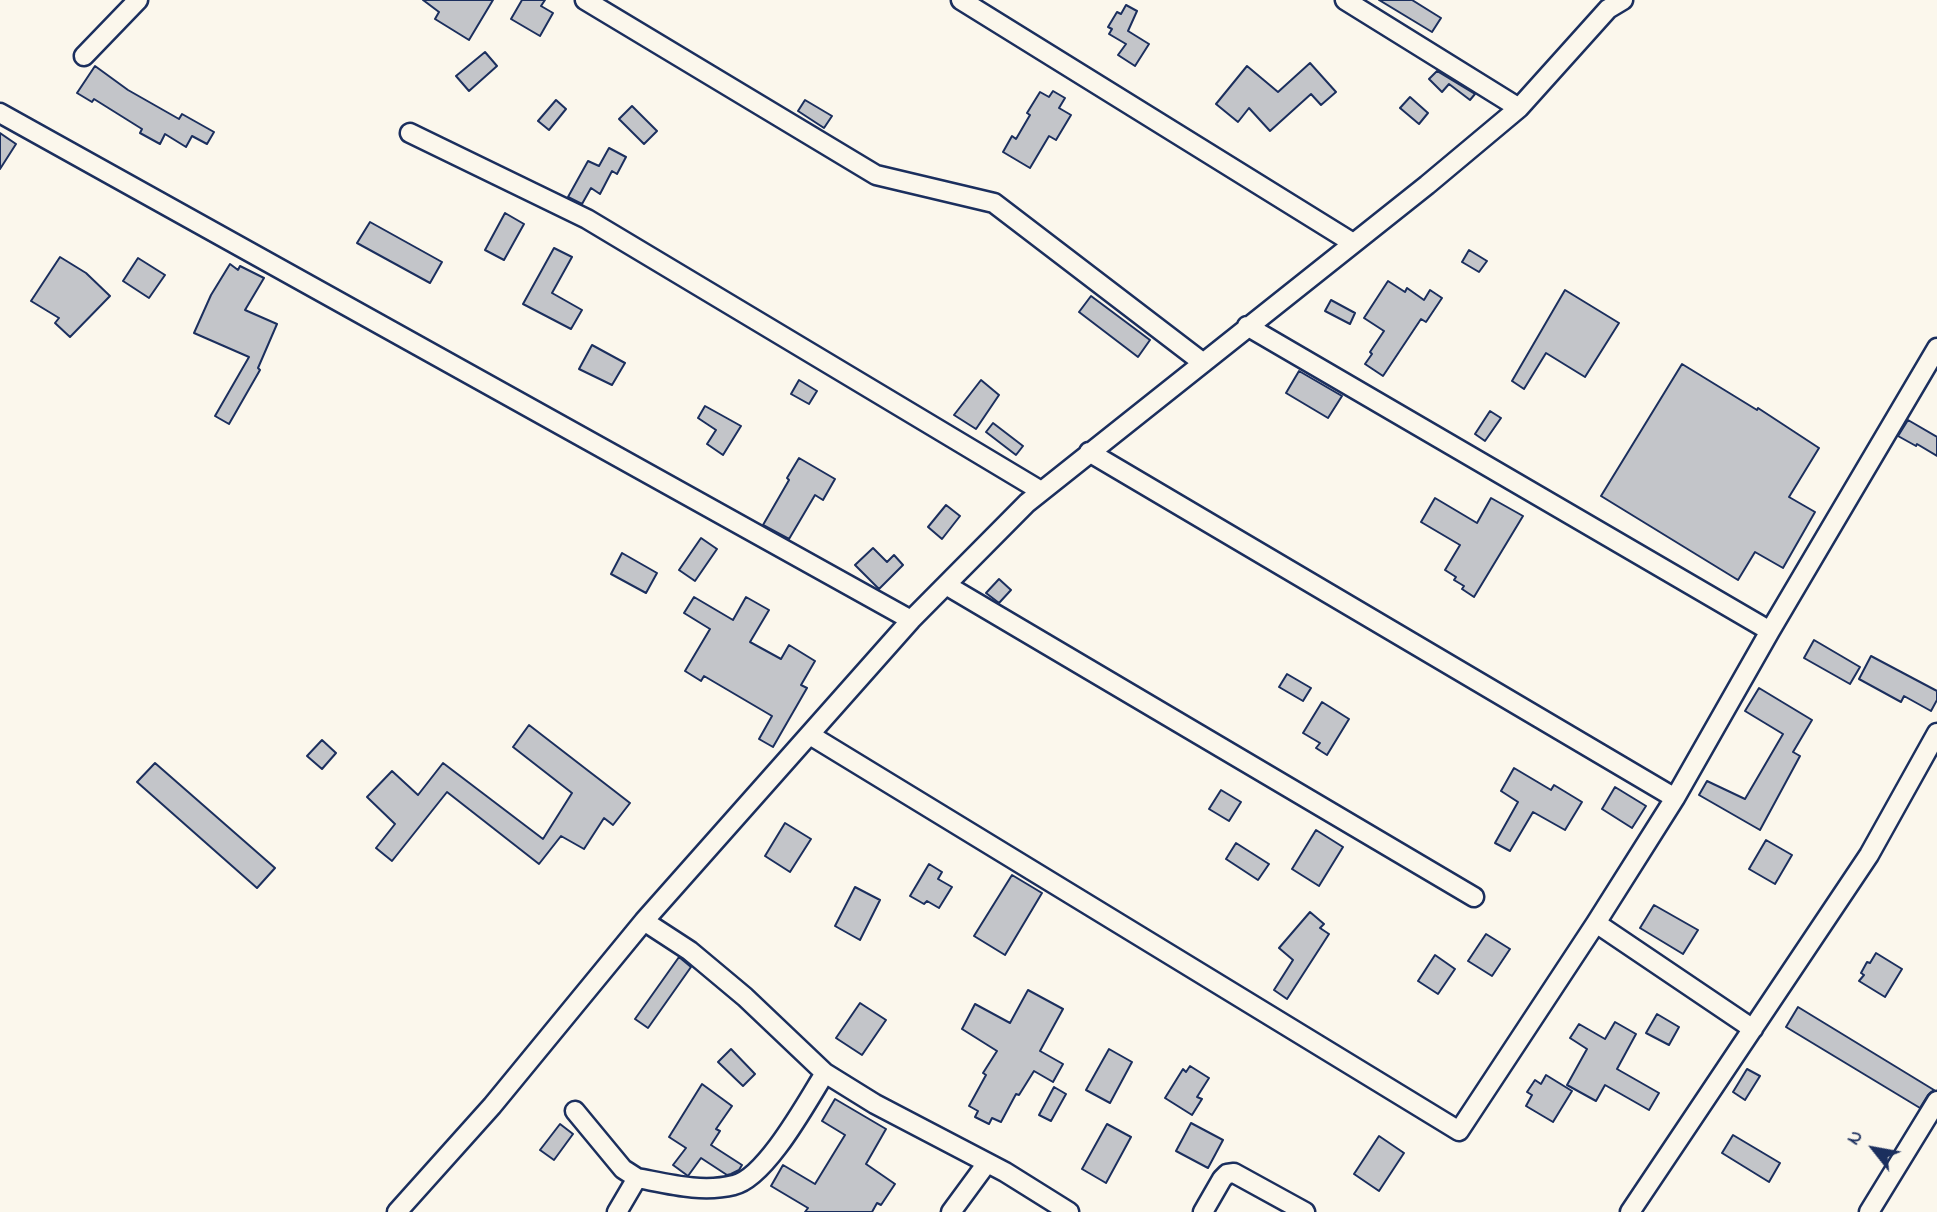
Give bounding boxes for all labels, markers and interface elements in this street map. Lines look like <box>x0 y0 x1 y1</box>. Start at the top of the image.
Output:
north arrow <box>1839 1114 1909 1184</box>
text: N <box>1841 1125 1870 1150</box>

